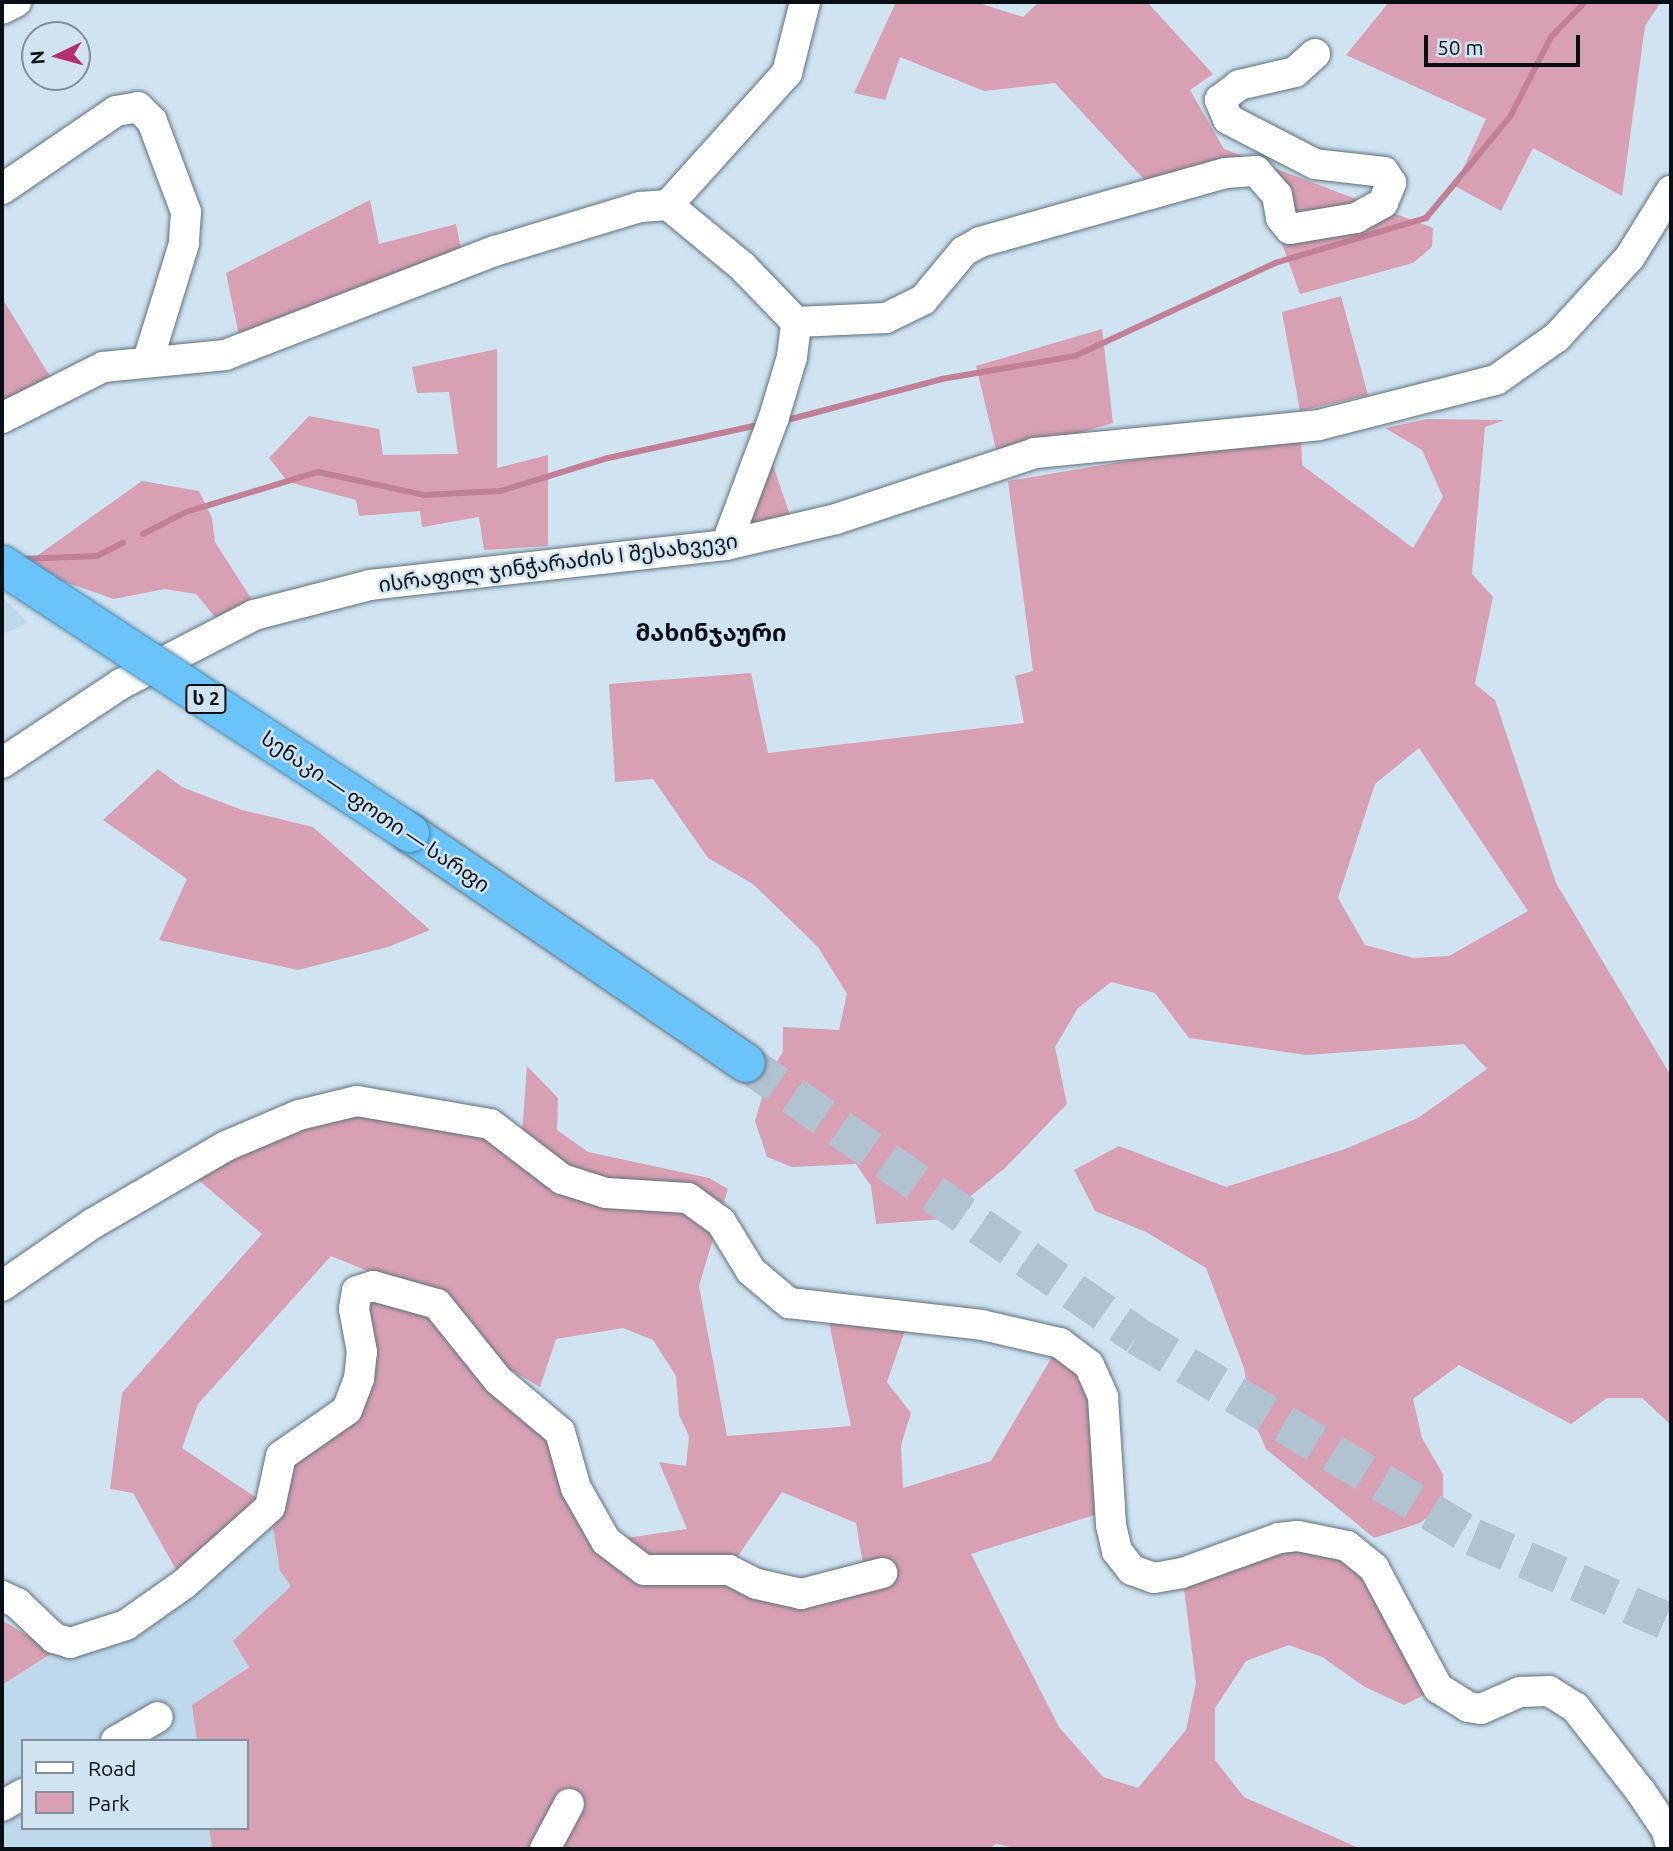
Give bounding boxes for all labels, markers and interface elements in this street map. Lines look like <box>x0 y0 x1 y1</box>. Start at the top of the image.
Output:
north arrow <box>21 21 91 91</box>
scale bar <box>1428 21 1584 65</box>
text: 50 m <box>1437 35 1484 59</box>
text: N <box>25 50 49 66</box>
street label: ისრაფილ ჯინჭარაძის I შესახვევი <box>377 527 739 597</box>
district label: მახინჯაური <box>635 619 787 647</box>
road number: ს 2 <box>185 684 227 714</box>
street label: სენაკი — ფოთი — სარფი <box>257 725 495 897</box>
legend <box>21 1739 248 1830</box>
text: Road <box>88 1756 136 1780</box>
text: Park <box>88 1791 130 1815</box>

